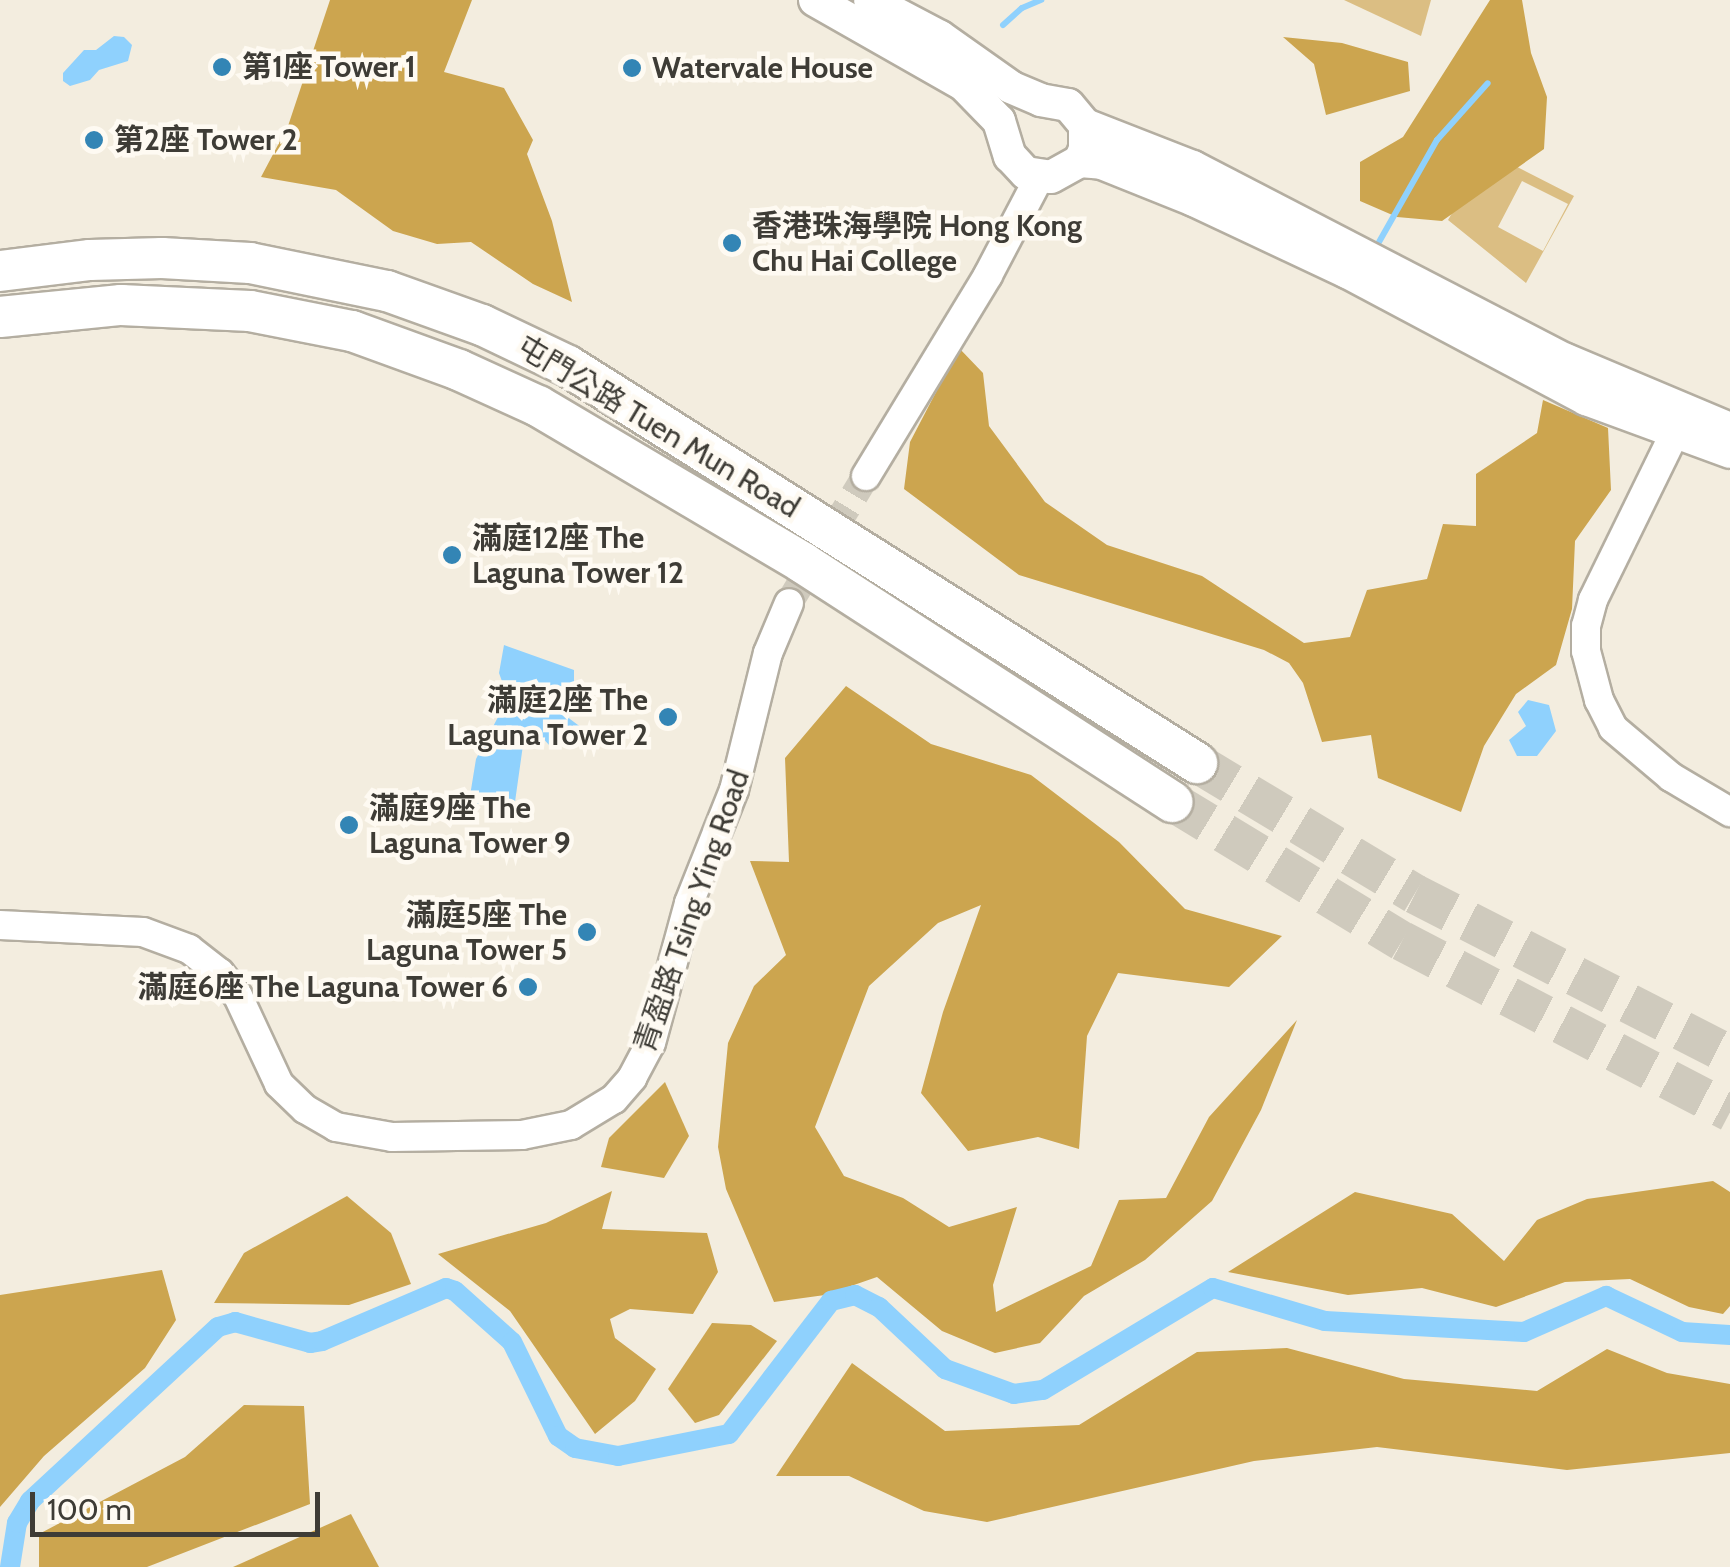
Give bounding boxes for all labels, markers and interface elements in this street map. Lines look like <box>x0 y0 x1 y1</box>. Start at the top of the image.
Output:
place label: 第1座 Tower 1 <box>242 49 416 85</box>
place label: Watervale House <box>652 50 873 86</box>
marker: 第1座 Tower 1 <box>211 56 233 78</box>
marker: Watervale House <box>621 57 643 79</box>
place label: 第2座 Tower 2 <box>114 122 298 158</box>
marker: 第2座 Tower 2 <box>83 129 105 151</box>
place label: 香港珠海學院 Hong Kong Chu Hai College <box>752 208 1082 278</box>
marker: 香港珠海學院 Hong Kong Chu Hai College <box>721 232 743 254</box>
street label: 屯門公路 Tuen Mun Road <box>510 328 806 526</box>
place label: 滿庭12座 The Laguna Tower 12 <box>472 520 684 590</box>
marker: 滿庭12座 The Laguna Tower 12 <box>441 544 463 566</box>
place label: 滿庭2座 The Laguna Tower 2 <box>447 682 648 752</box>
marker: 滿庭2座 The Laguna Tower 2 <box>657 706 679 728</box>
street label: 青盈路 Tsing Ying Road <box>627 765 757 1057</box>
place label: 滿庭9座 The Laguna Tower 9 <box>369 790 571 860</box>
marker: 滿庭9座 The Laguna Tower 9 <box>338 814 360 836</box>
place label: 滿庭5座 The Laguna Tower 5 <box>366 897 567 968</box>
marker: 滿庭5座 The Laguna Tower 5 <box>576 921 598 943</box>
place label: 滿庭6座 The Laguna Tower 6 <box>138 969 508 1005</box>
marker: 滿庭6座 The Laguna Tower 6 <box>517 976 539 998</box>
scale bar <box>35 1472 325 1534</box>
text: 100 m <box>47 1491 132 1528</box>

